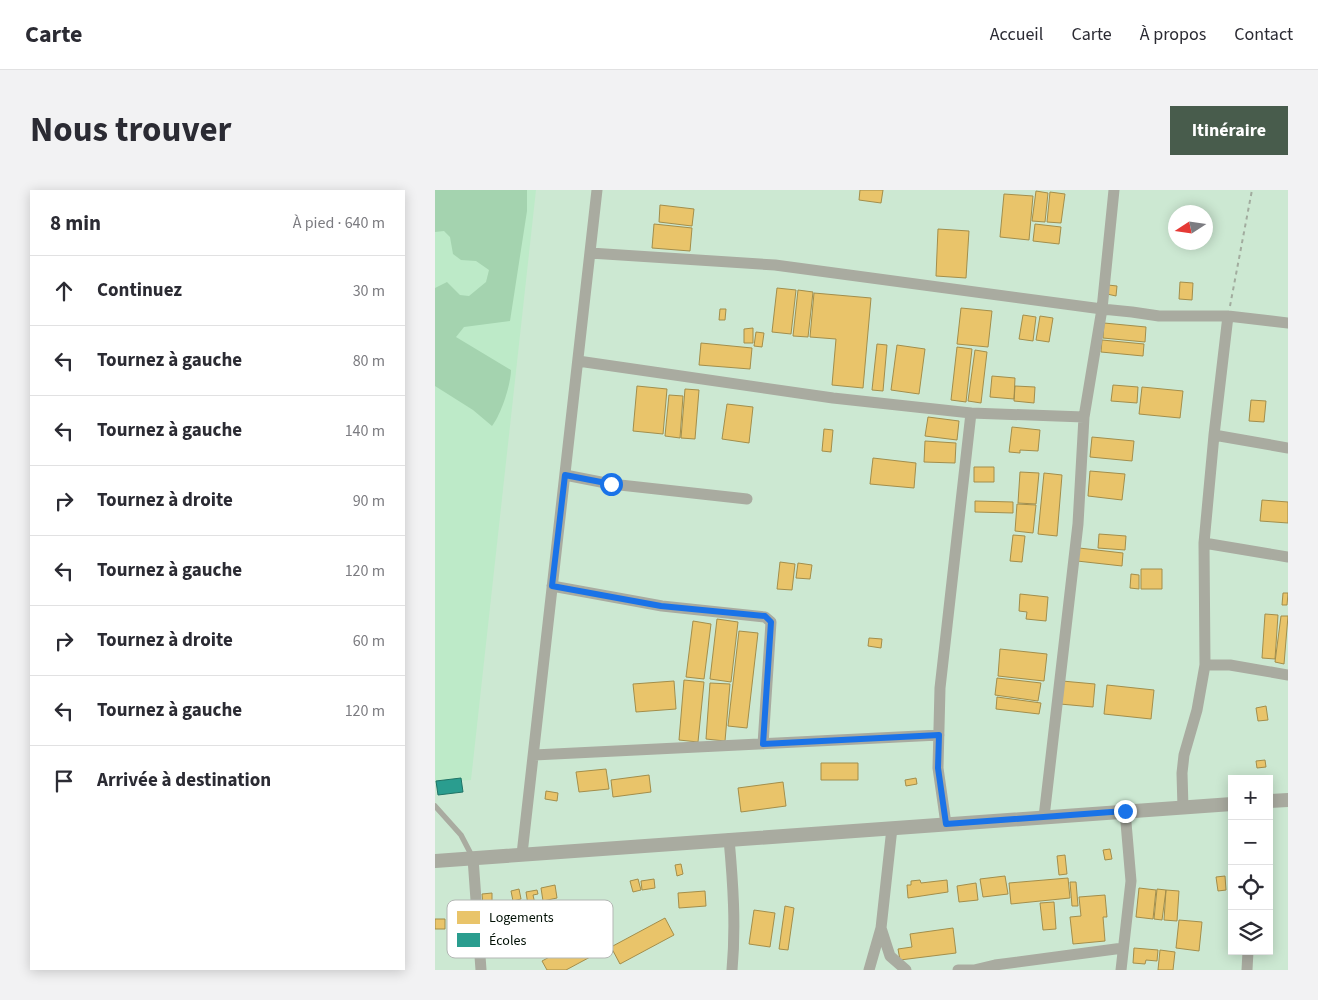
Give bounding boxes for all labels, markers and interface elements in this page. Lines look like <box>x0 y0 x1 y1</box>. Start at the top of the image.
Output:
text: Carte <box>25 17 82 52</box>
text: Accueil <box>990 22 1043 47</box>
text: Carte <box>1071 22 1112 47</box>
text: À propos <box>1140 22 1206 47</box>
text: Contact <box>1234 22 1293 47</box>
text: Nous trouver <box>30 105 231 155</box>
button: Itinéraire <box>1170 106 1288 155</box>
north arrow <box>1168 205 1213 250</box>
text: 8 min <box>50 208 101 238</box>
text: À pied · 640 m <box>293 212 385 234</box>
icon: ahead <box>50 277 78 305</box>
text: Continuez <box>97 277 182 304</box>
text: 30 m <box>353 280 385 302</box>
icon: left <box>50 347 78 375</box>
text: Tournez à gauche <box>97 347 242 374</box>
text: 80 m <box>353 350 385 372</box>
icon: left <box>50 417 78 445</box>
text: Tournez à gauche <box>97 417 242 444</box>
text: 140 m <box>345 420 385 442</box>
route start <box>600 473 623 496</box>
icon: right <box>50 487 78 515</box>
text: Tournez à droite <box>97 487 233 514</box>
text: 90 m <box>353 490 385 512</box>
icon: left <box>50 557 78 585</box>
text: Tournez à gauche <box>97 557 242 584</box>
text: 120 m <box>345 560 385 582</box>
icon: right <box>50 627 78 655</box>
text: Tournez à droite <box>97 627 233 654</box>
text: 60 m <box>353 630 385 652</box>
icon: left <box>50 697 78 725</box>
text: Tournez à gauche <box>97 697 242 724</box>
text: 120 m <box>345 700 385 722</box>
icon: arrive <box>50 767 78 795</box>
text: Arrivée à destination <box>97 767 271 794</box>
map controls <box>1228 775 1273 955</box>
button: + <box>1228 775 1273 820</box>
route end <box>1114 800 1137 823</box>
button: − <box>1228 820 1273 865</box>
button: locate <box>1228 865 1273 910</box>
legend <box>447 900 613 958</box>
text: Logements <box>489 908 554 928</box>
button: layers <box>1228 910 1273 955</box>
text: Écoles <box>489 931 526 951</box>

